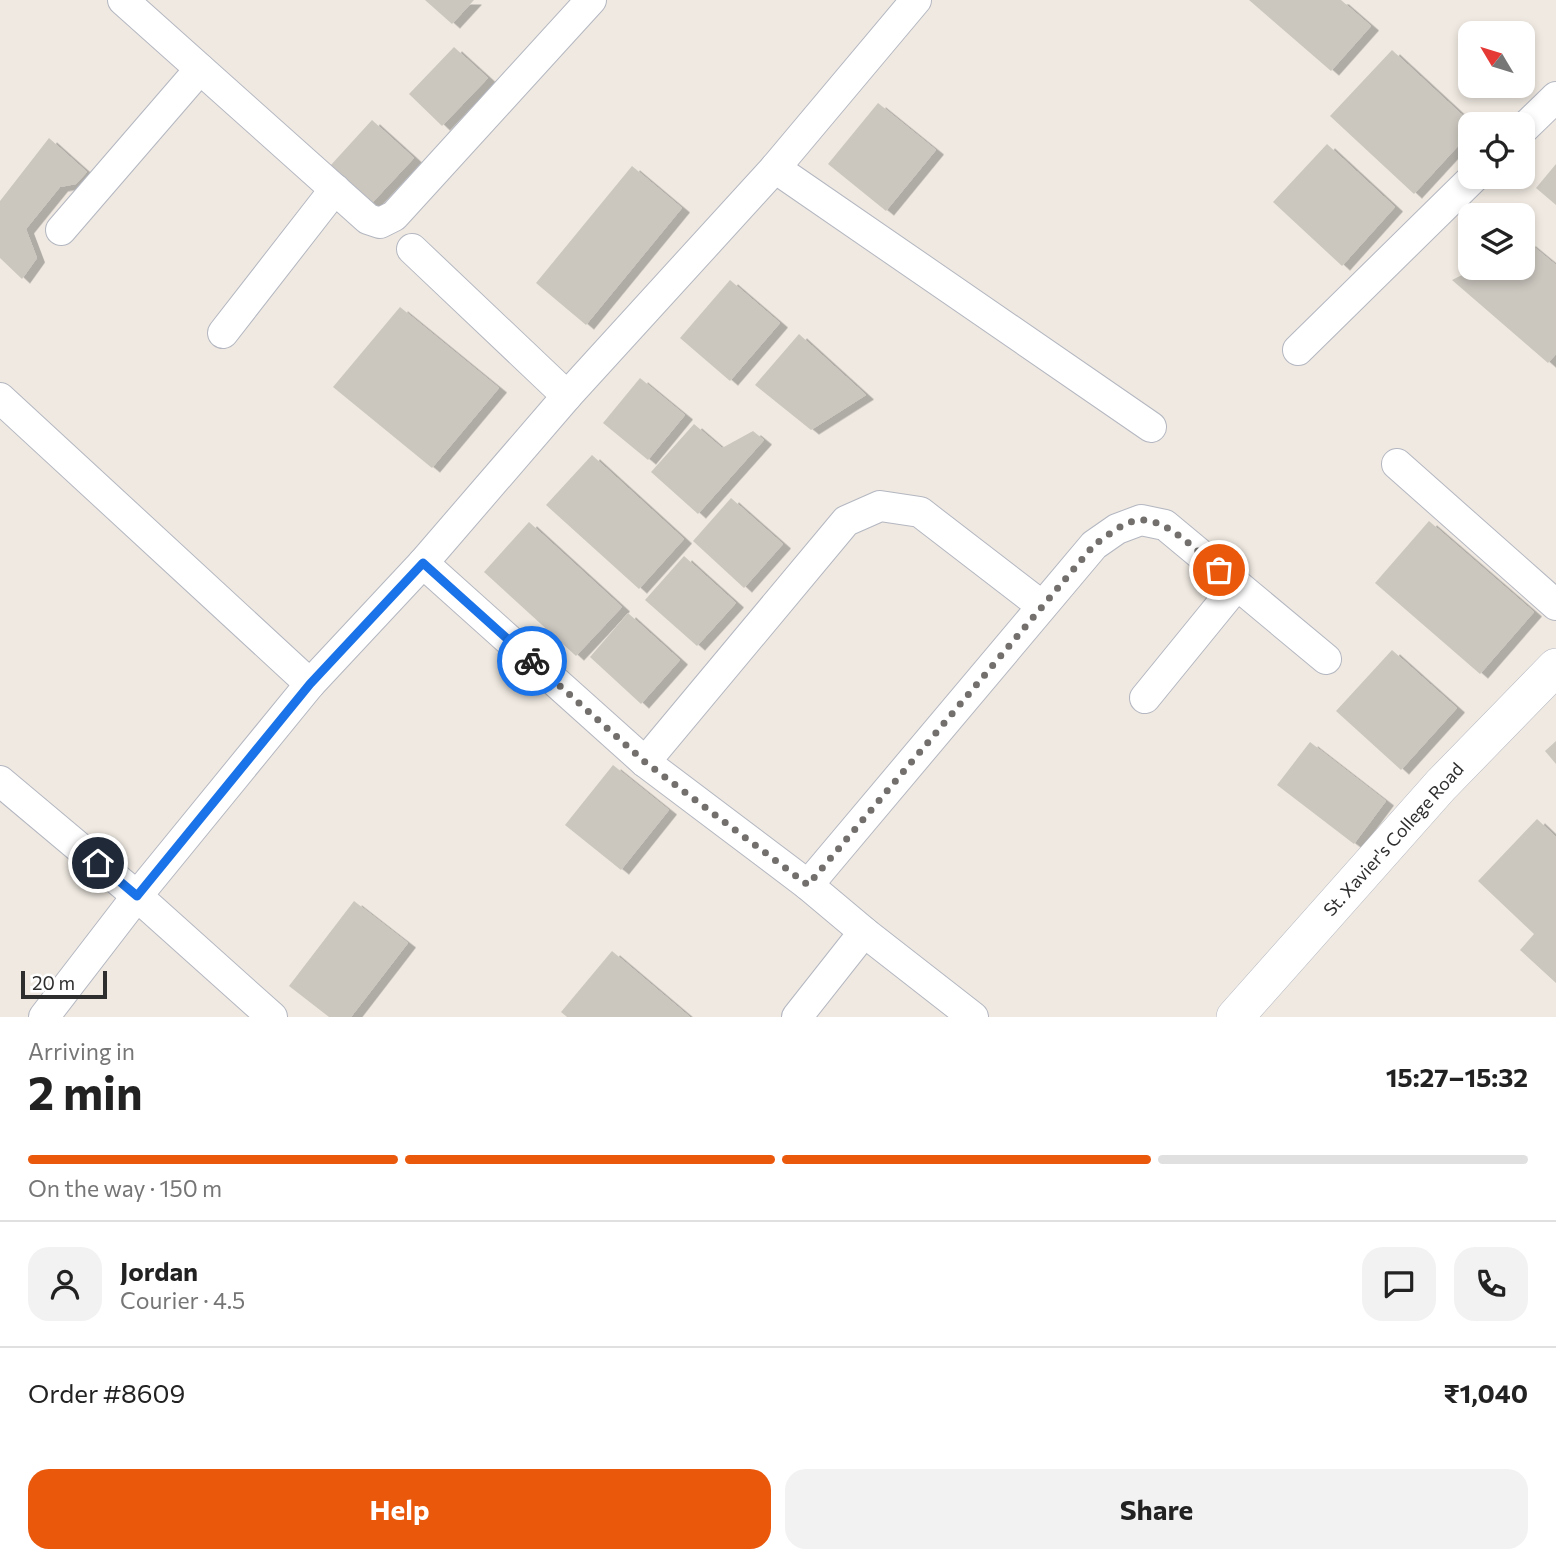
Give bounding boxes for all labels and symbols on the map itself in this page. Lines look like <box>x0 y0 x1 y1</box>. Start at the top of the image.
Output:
north arrow <box>1458 21 1535 98</box>
pin <box>1189 540 1249 600</box>
courier <box>497 626 567 696</box>
street label: St. Xavier's College Road <box>1318 758 1468 920</box>
pin <box>68 833 128 893</box>
scale bar <box>21 968 107 1000</box>

